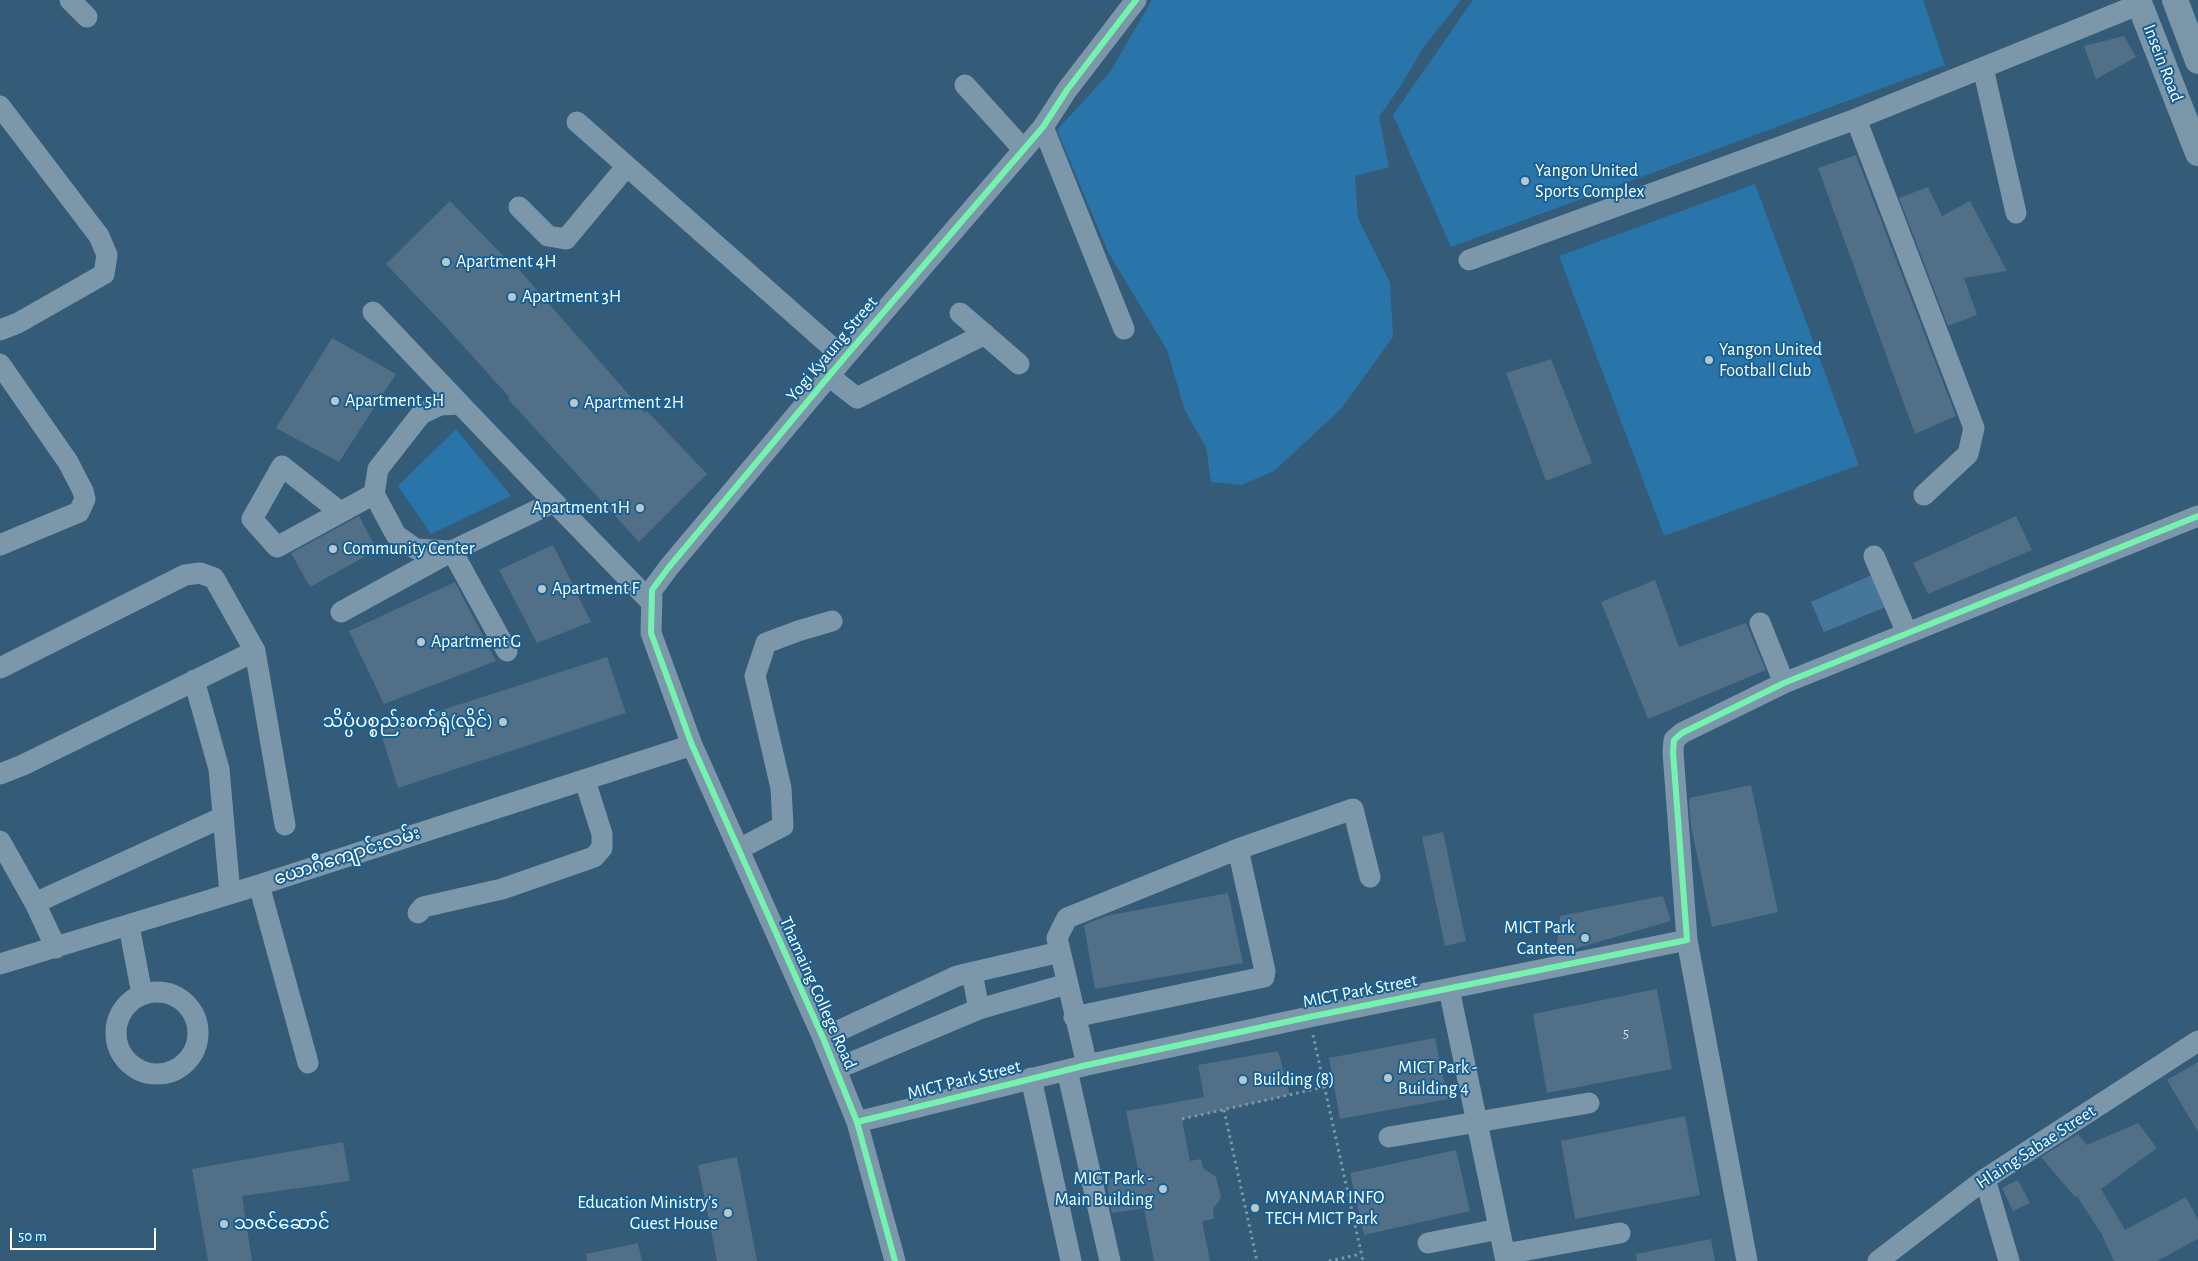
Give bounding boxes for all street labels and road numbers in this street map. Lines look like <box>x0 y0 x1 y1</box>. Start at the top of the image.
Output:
street label: Insein Road <box>2138 21 2188 105</box>
street label: Yogi Kyaung Street <box>782 292 882 406</box>
street label: ယောဂီကျောင်းလမ်း <box>271 822 423 890</box>
street label: Thamaing College Road <box>775 913 861 1073</box>
street label: MICT Park Street <box>1301 969 1419 1013</box>
street label: MICT Park Street <box>905 1055 1023 1105</box>
street label: Hlaing Sabae Street <box>1972 1100 2100 1194</box>

